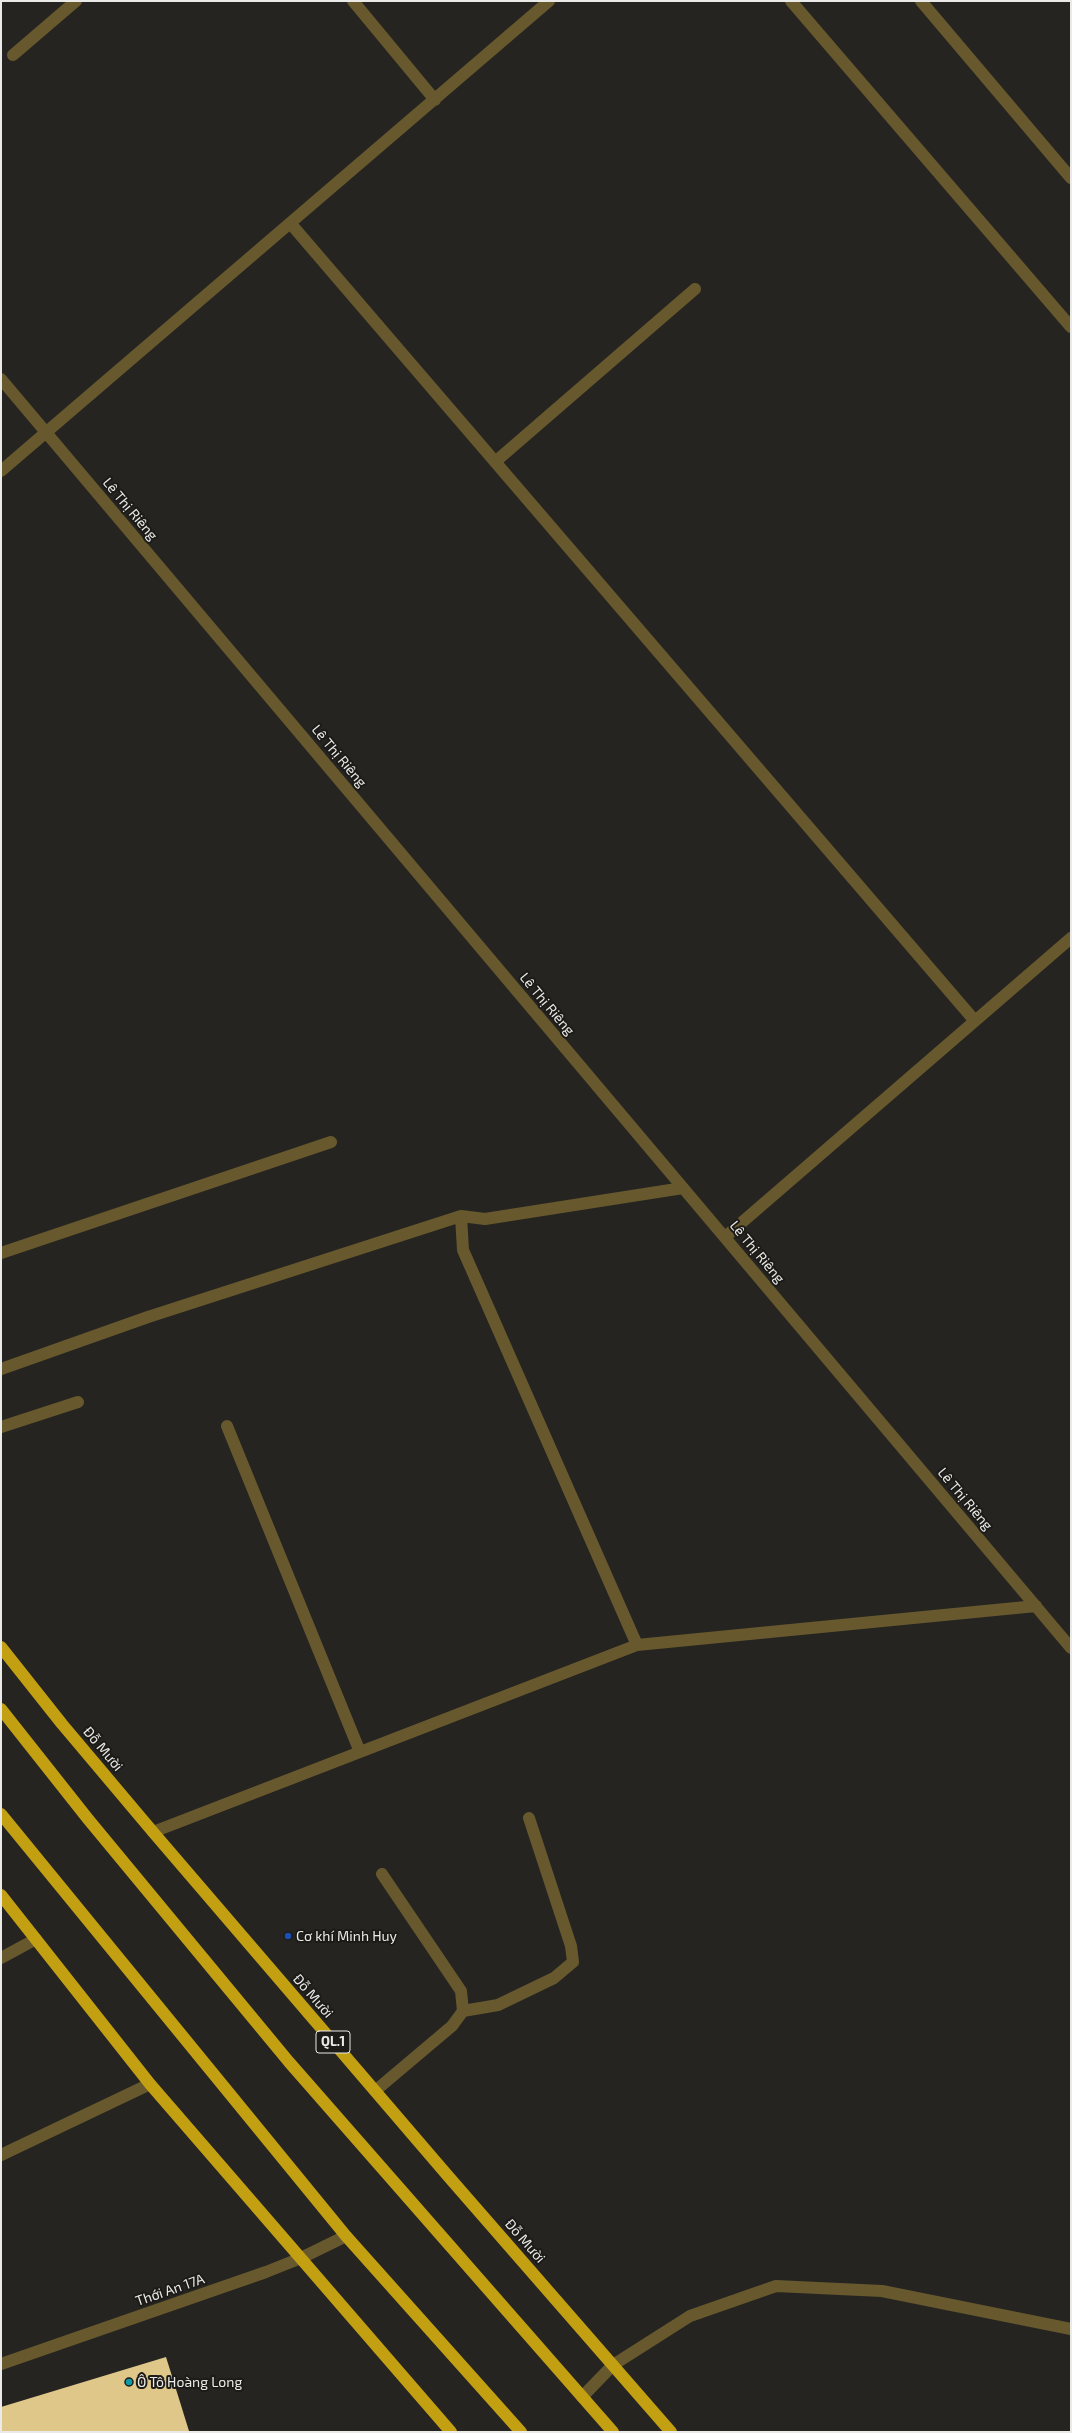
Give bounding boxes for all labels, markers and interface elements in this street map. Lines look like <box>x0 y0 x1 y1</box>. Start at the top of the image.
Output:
street label: Lê Thị Riêng <box>99 474 161 544</box>
street label: Lê Thị Riêng <box>308 721 370 791</box>
street label: Lê Thị Riêng <box>516 969 578 1039</box>
street label: Lê Thị Riêng <box>726 1217 788 1287</box>
street label: Lê Thị Riêng <box>934 1464 996 1534</box>
street label: Đỗ Mười <box>80 1723 126 1775</box>
place label: Cơ khí Minh Huy <box>296 1928 397 1944</box>
marker: Cơ khí Minh Huy <box>283 1931 293 1941</box>
street label: Đỗ Mười <box>289 1971 337 2021</box>
road number: QL.1 <box>316 2031 350 2053</box>
street label: Đỗ Mười <box>501 2216 549 2266</box>
street label: Thới An 17A <box>133 2270 207 2310</box>
place label: Ô Tô Hoàng Long <box>137 2374 242 2390</box>
marker: Ô Tô Hoàng Long <box>124 2377 134 2387</box>

